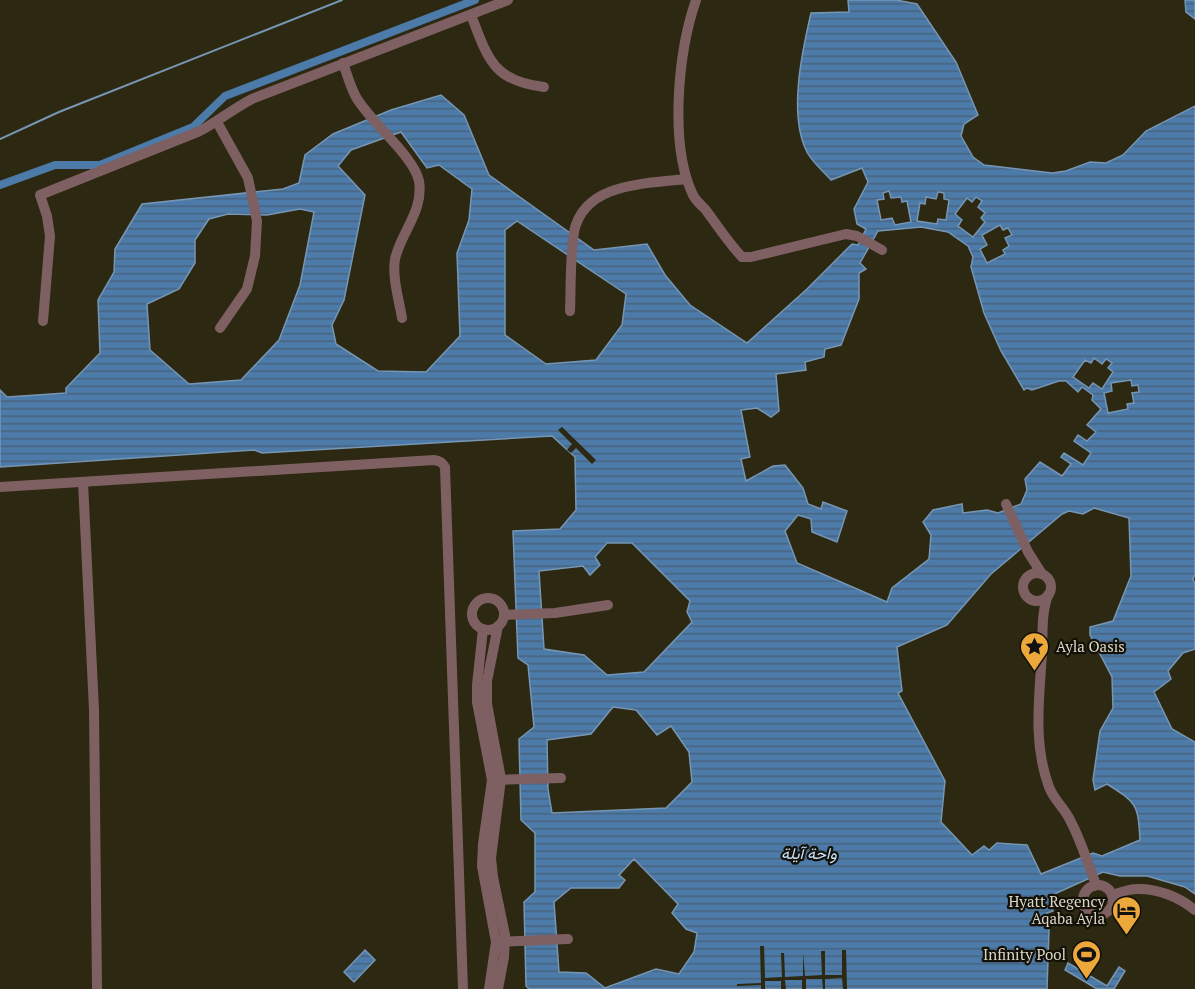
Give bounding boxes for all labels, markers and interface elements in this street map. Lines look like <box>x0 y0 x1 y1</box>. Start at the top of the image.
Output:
place icon: Ayla Oasis <box>1019 630 1051 672</box>
place label: Ayla Oasis <box>1056 636 1125 656</box>
water label: واحة آيلة <box>781 842 837 864</box>
place label: Hyatt Regency Aqaba Ayla <box>1008 891 1105 928</box>
hotel icon: Hyatt Regency Aqaba Ayla <box>1110 894 1142 936</box>
sports icon: Infinity Pool <box>1071 938 1103 980</box>
place label: Infinity Pool <box>983 944 1066 964</box>

